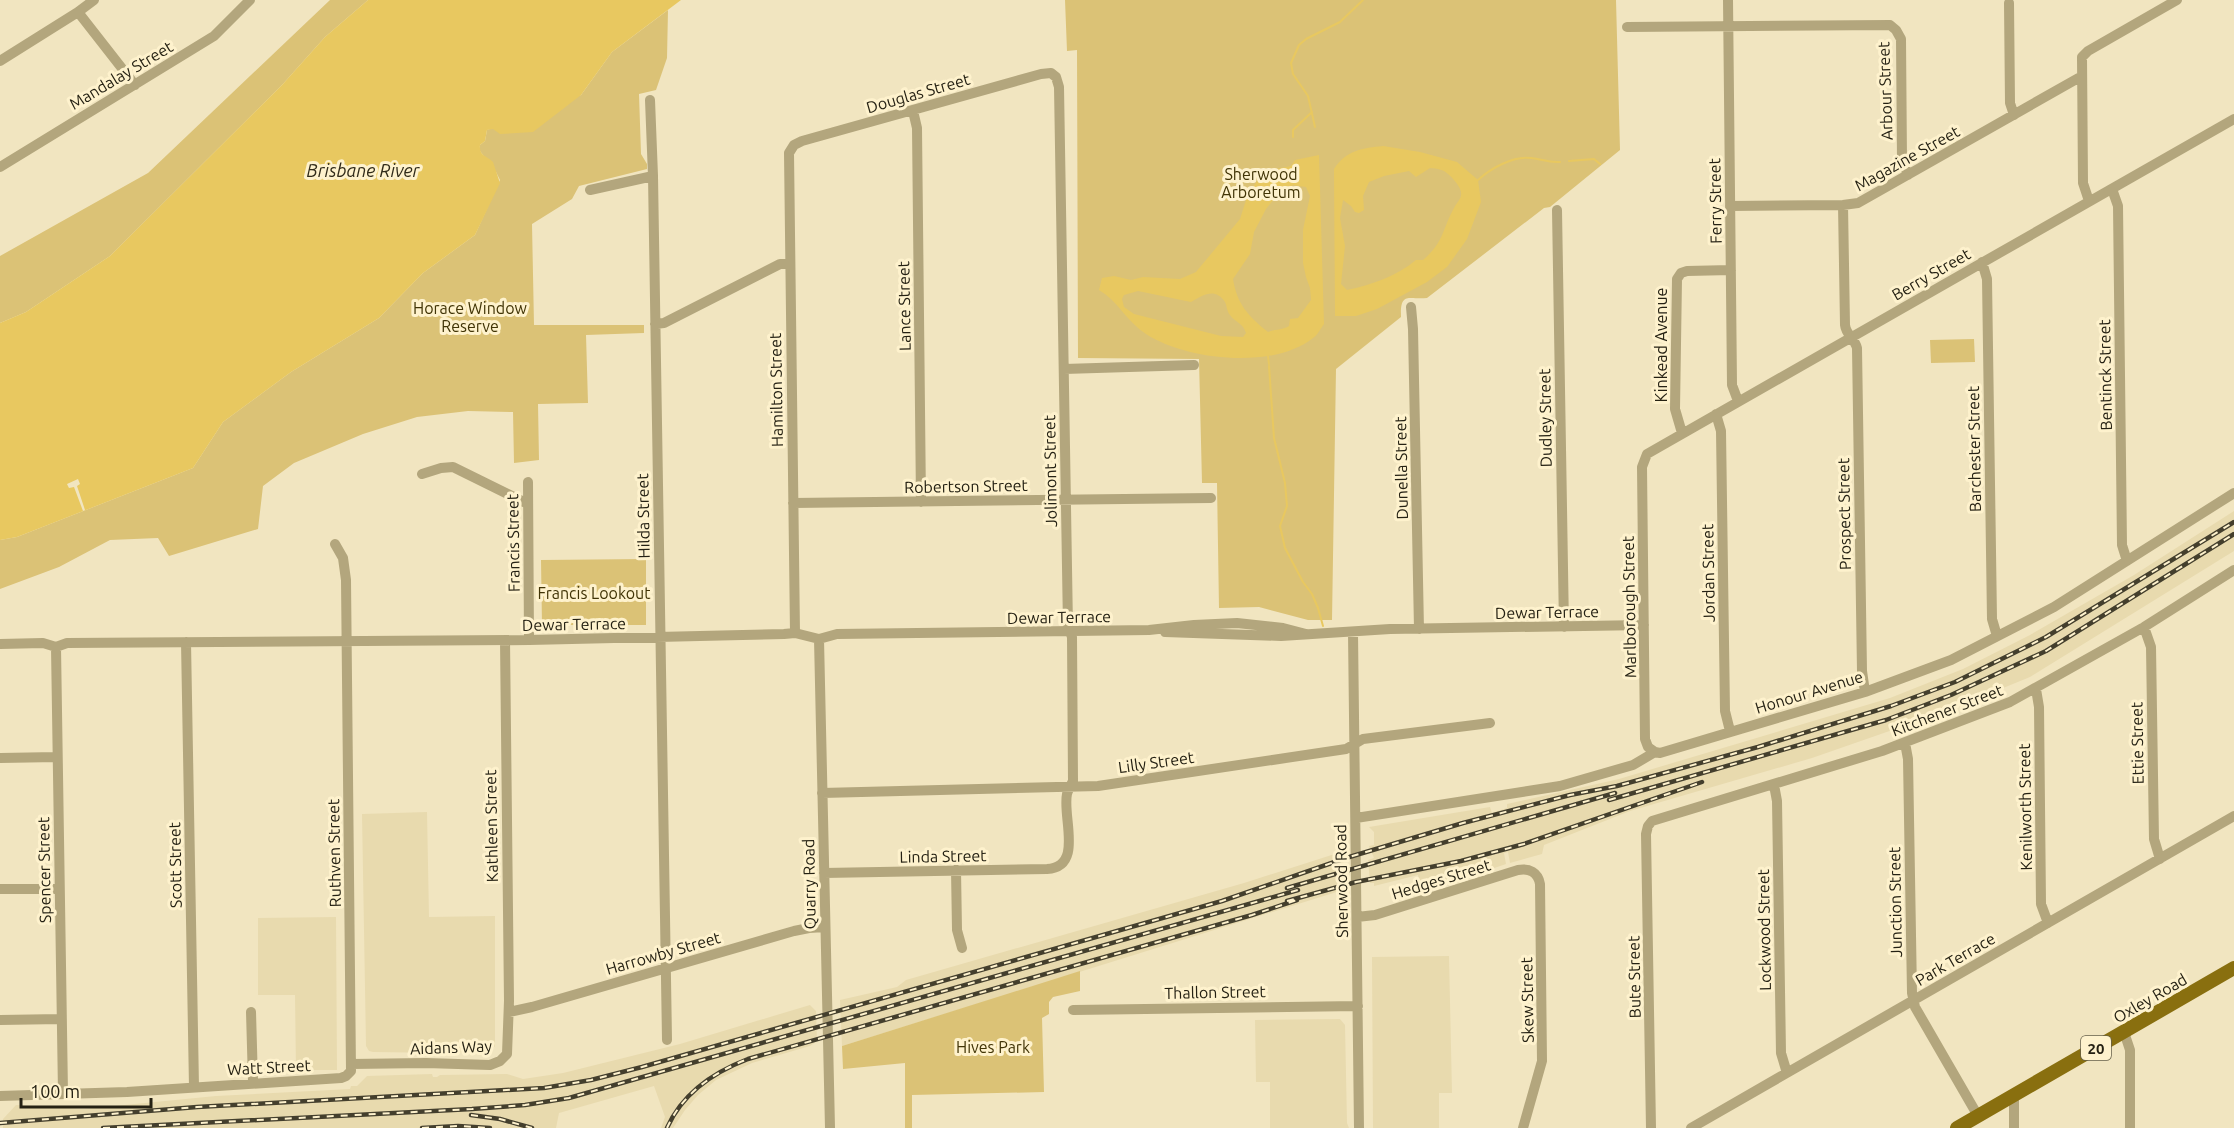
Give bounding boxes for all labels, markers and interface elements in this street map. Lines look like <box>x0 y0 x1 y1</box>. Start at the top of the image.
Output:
street label: Mandalay Street <box>66 37 177 113</box>
street label: Arbour Street <box>1874 41 1896 141</box>
street label: Douglas Street <box>864 69 972 116</box>
street label: Magazine Street <box>1851 121 1963 194</box>
street label: Ferry Street <box>1705 157 1725 244</box>
water label: Brisbane River <box>307 160 421 180</box>
park label: Sherwood Arboretum <box>1221 165 1301 201</box>
street label: Berry Street <box>1889 244 1974 304</box>
street label: Lance Street <box>894 260 914 351</box>
street label: Kinkead Avenue <box>1652 288 1670 402</box>
park label: Horace Window Reserve <box>413 299 528 335</box>
street label: Bentinck Street <box>2095 318 2115 431</box>
street label: Hamilton Street <box>766 332 786 447</box>
street label: Dudley Street <box>1535 368 1555 468</box>
street label: Barchester Street <box>1964 385 1984 512</box>
street label: Jolimont Street <box>1040 414 1060 527</box>
street label: Dunella Street <box>1391 415 1411 520</box>
street label: Prospect Street <box>1834 457 1854 570</box>
street label: Hilda Street <box>633 473 653 559</box>
street label: Robertson Street <box>904 476 1029 496</box>
street label: Francis Street <box>503 493 523 592</box>
street label: Jordan Street <box>1698 523 1718 622</box>
street label: Marlborough Street <box>1619 535 1639 678</box>
park label: Francis Lookout <box>538 584 651 602</box>
street label: Dewar Terrace <box>1495 602 1599 622</box>
street label: Dewar Terrace <box>1007 607 1111 627</box>
street label: Dewar Terrace <box>522 614 626 634</box>
street label: Honour Avenue <box>1753 667 1865 717</box>
street label: Kitchener Street <box>1889 680 2006 740</box>
street label: Ettie Street <box>2127 701 2147 784</box>
street label: Kenilworth Street <box>2015 743 2035 871</box>
street label: Lilly Street <box>1117 748 1196 776</box>
street label: Kathleen Street <box>481 769 501 883</box>
street label: Ruthven Street <box>324 798 344 907</box>
street label: Spencer Street <box>34 816 54 923</box>
street label: Scott Street <box>165 821 185 908</box>
street label: Sherwood Road <box>1331 824 1351 938</box>
street label: Quarry Road <box>799 839 819 929</box>
street label: Linda Street <box>899 846 987 866</box>
street label: Junction Street <box>1885 846 1905 957</box>
street label: Hedges Street <box>1389 855 1493 903</box>
street label: Lockwood Street <box>1754 868 1774 991</box>
street label: Harrowby Street <box>604 928 723 978</box>
street label: Park Terrace <box>1912 929 1998 989</box>
street label: Bute Street <box>1624 935 1644 1019</box>
street label: Skew Street <box>1517 956 1537 1043</box>
street label: Oxley Road <box>2110 970 2190 1026</box>
street label: Thallon Street <box>1164 982 1267 1002</box>
road number: 20 <box>2081 1036 2111 1060</box>
street label: Aidans Way <box>410 1037 493 1057</box>
park label: Hives Park <box>956 1038 1030 1056</box>
street label: Watt Street <box>227 1056 312 1078</box>
scale bar <box>21 1071 152 1109</box>
text: 100 m <box>30 1081 80 1101</box>

